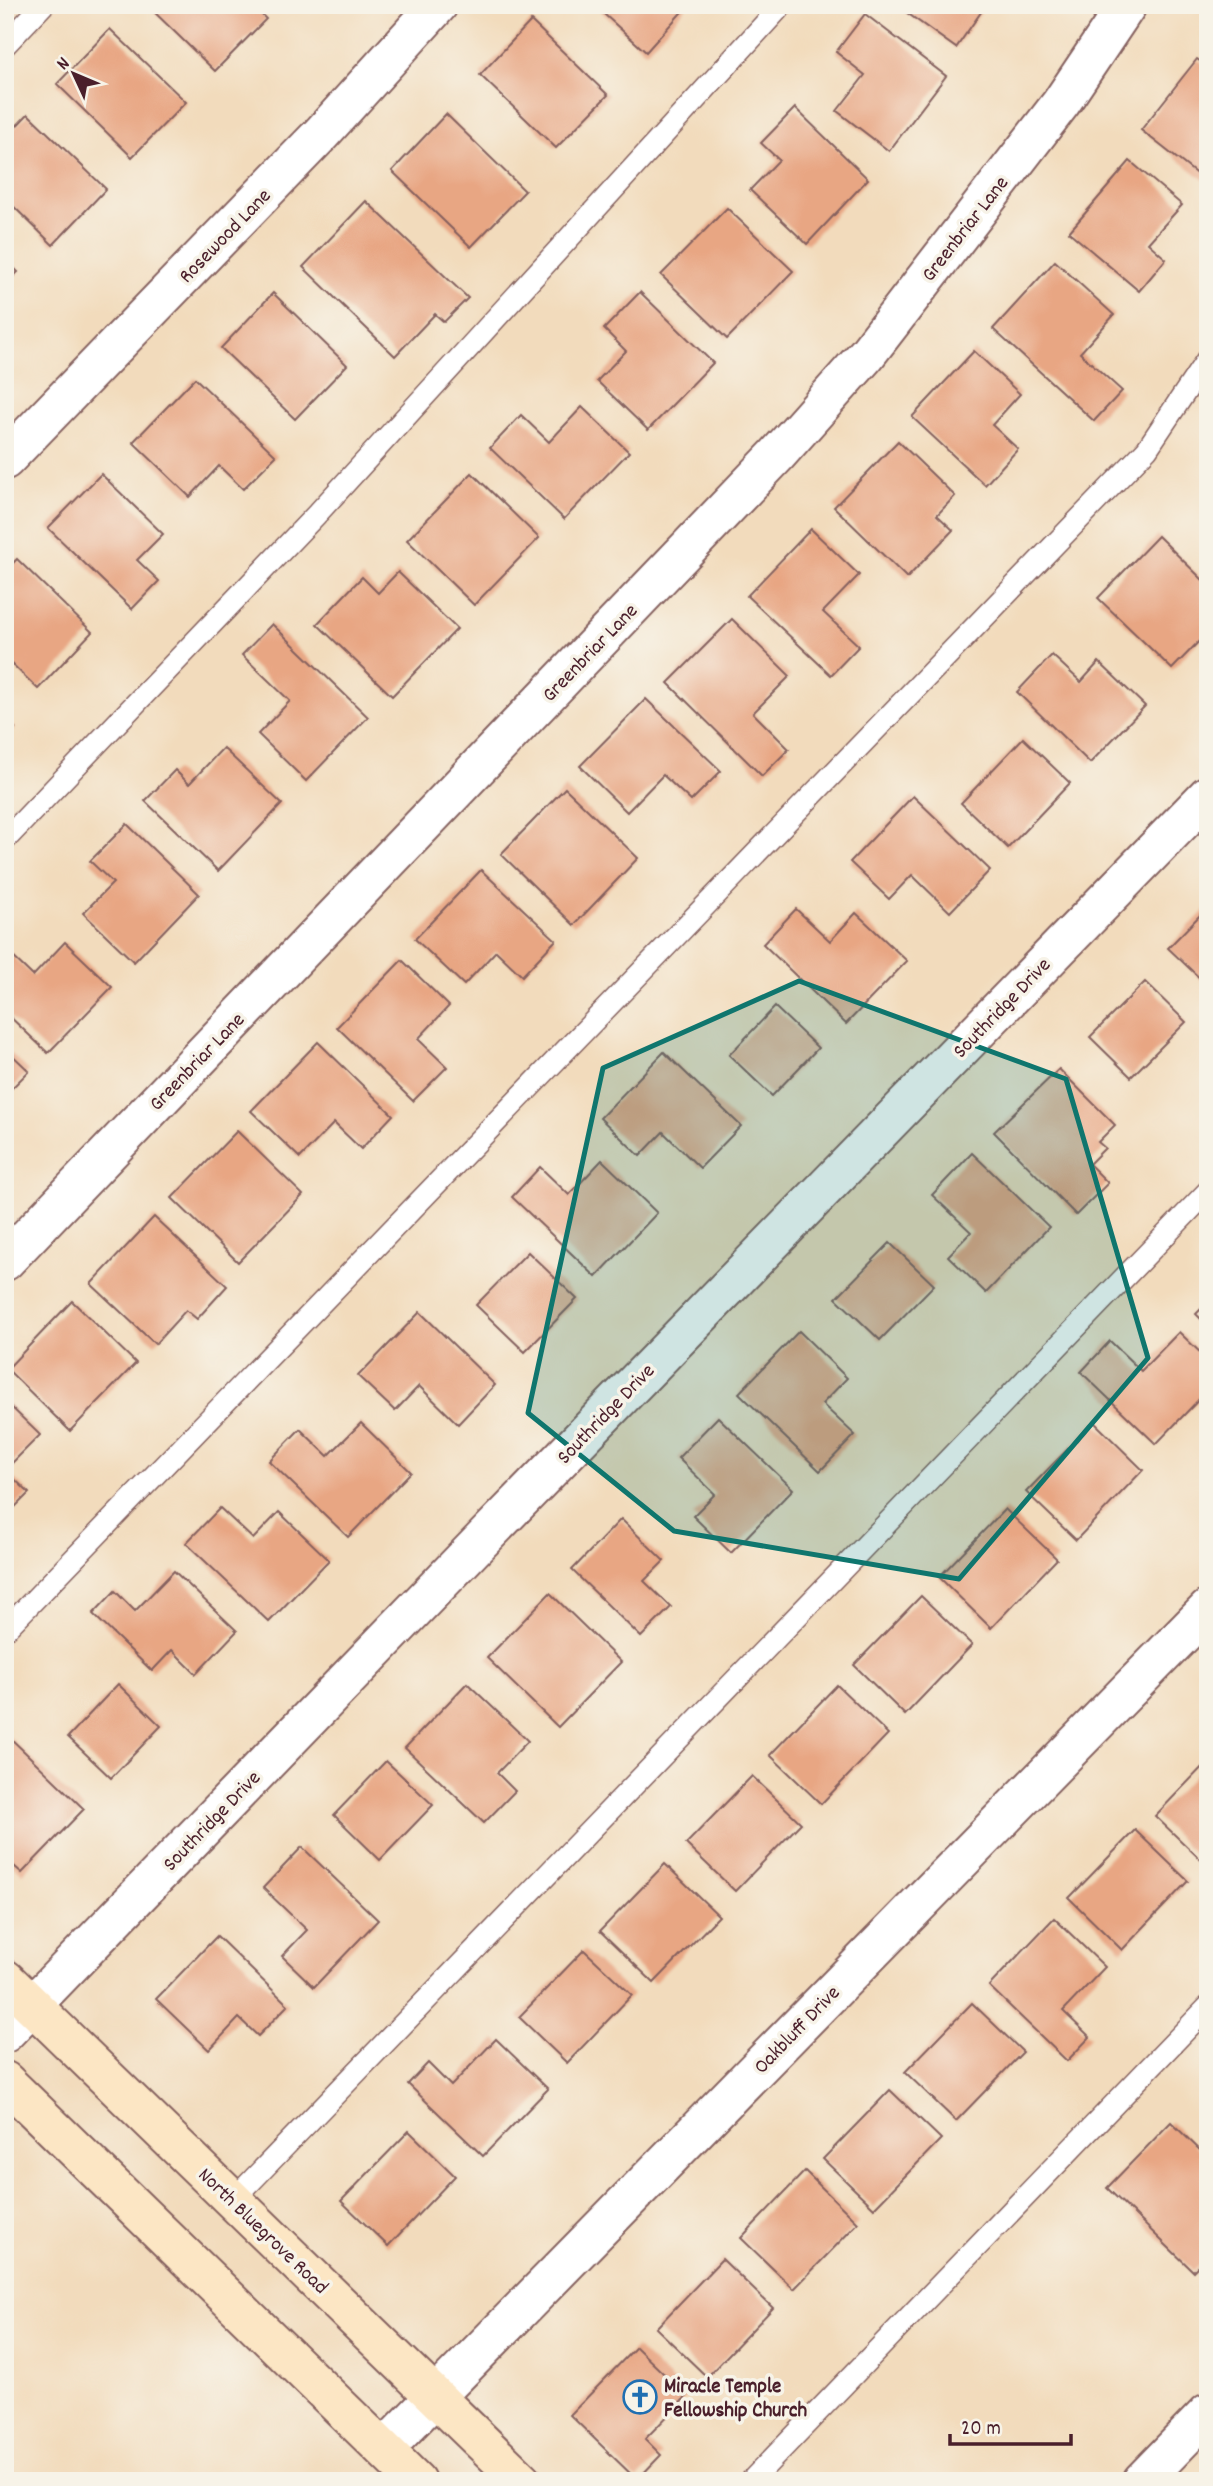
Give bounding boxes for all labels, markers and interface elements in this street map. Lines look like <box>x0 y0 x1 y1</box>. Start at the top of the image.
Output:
north arrow <box>38 38 108 108</box>
text: N <box>51 52 77 77</box>
street label: Greenbriar Lane <box>915 171 1017 289</box>
street label: Rosewood Lane <box>173 183 279 291</box>
street label: Greenbriar Lane <box>536 598 646 710</box>
street label: Southridge Drive <box>947 952 1059 1066</box>
street label: Greenbriar Lane <box>143 1007 253 1119</box>
street label: Southridge Drive <box>551 1358 663 1472</box>
street label: Southridge Drive <box>157 1765 269 1879</box>
street label: Oakbluff Drive <box>748 1980 848 2082</box>
street label: North Bluegrove Road <box>190 2162 334 2302</box>
place label: Miracle Temple Fellowship Church <box>664 2373 808 2427</box>
church icon: Miracle Temple Fellowship Church <box>621 2378 659 2416</box>
scale bar <box>950 2402 1071 2446</box>
text: 20 m <box>961 2415 1001 2445</box>

